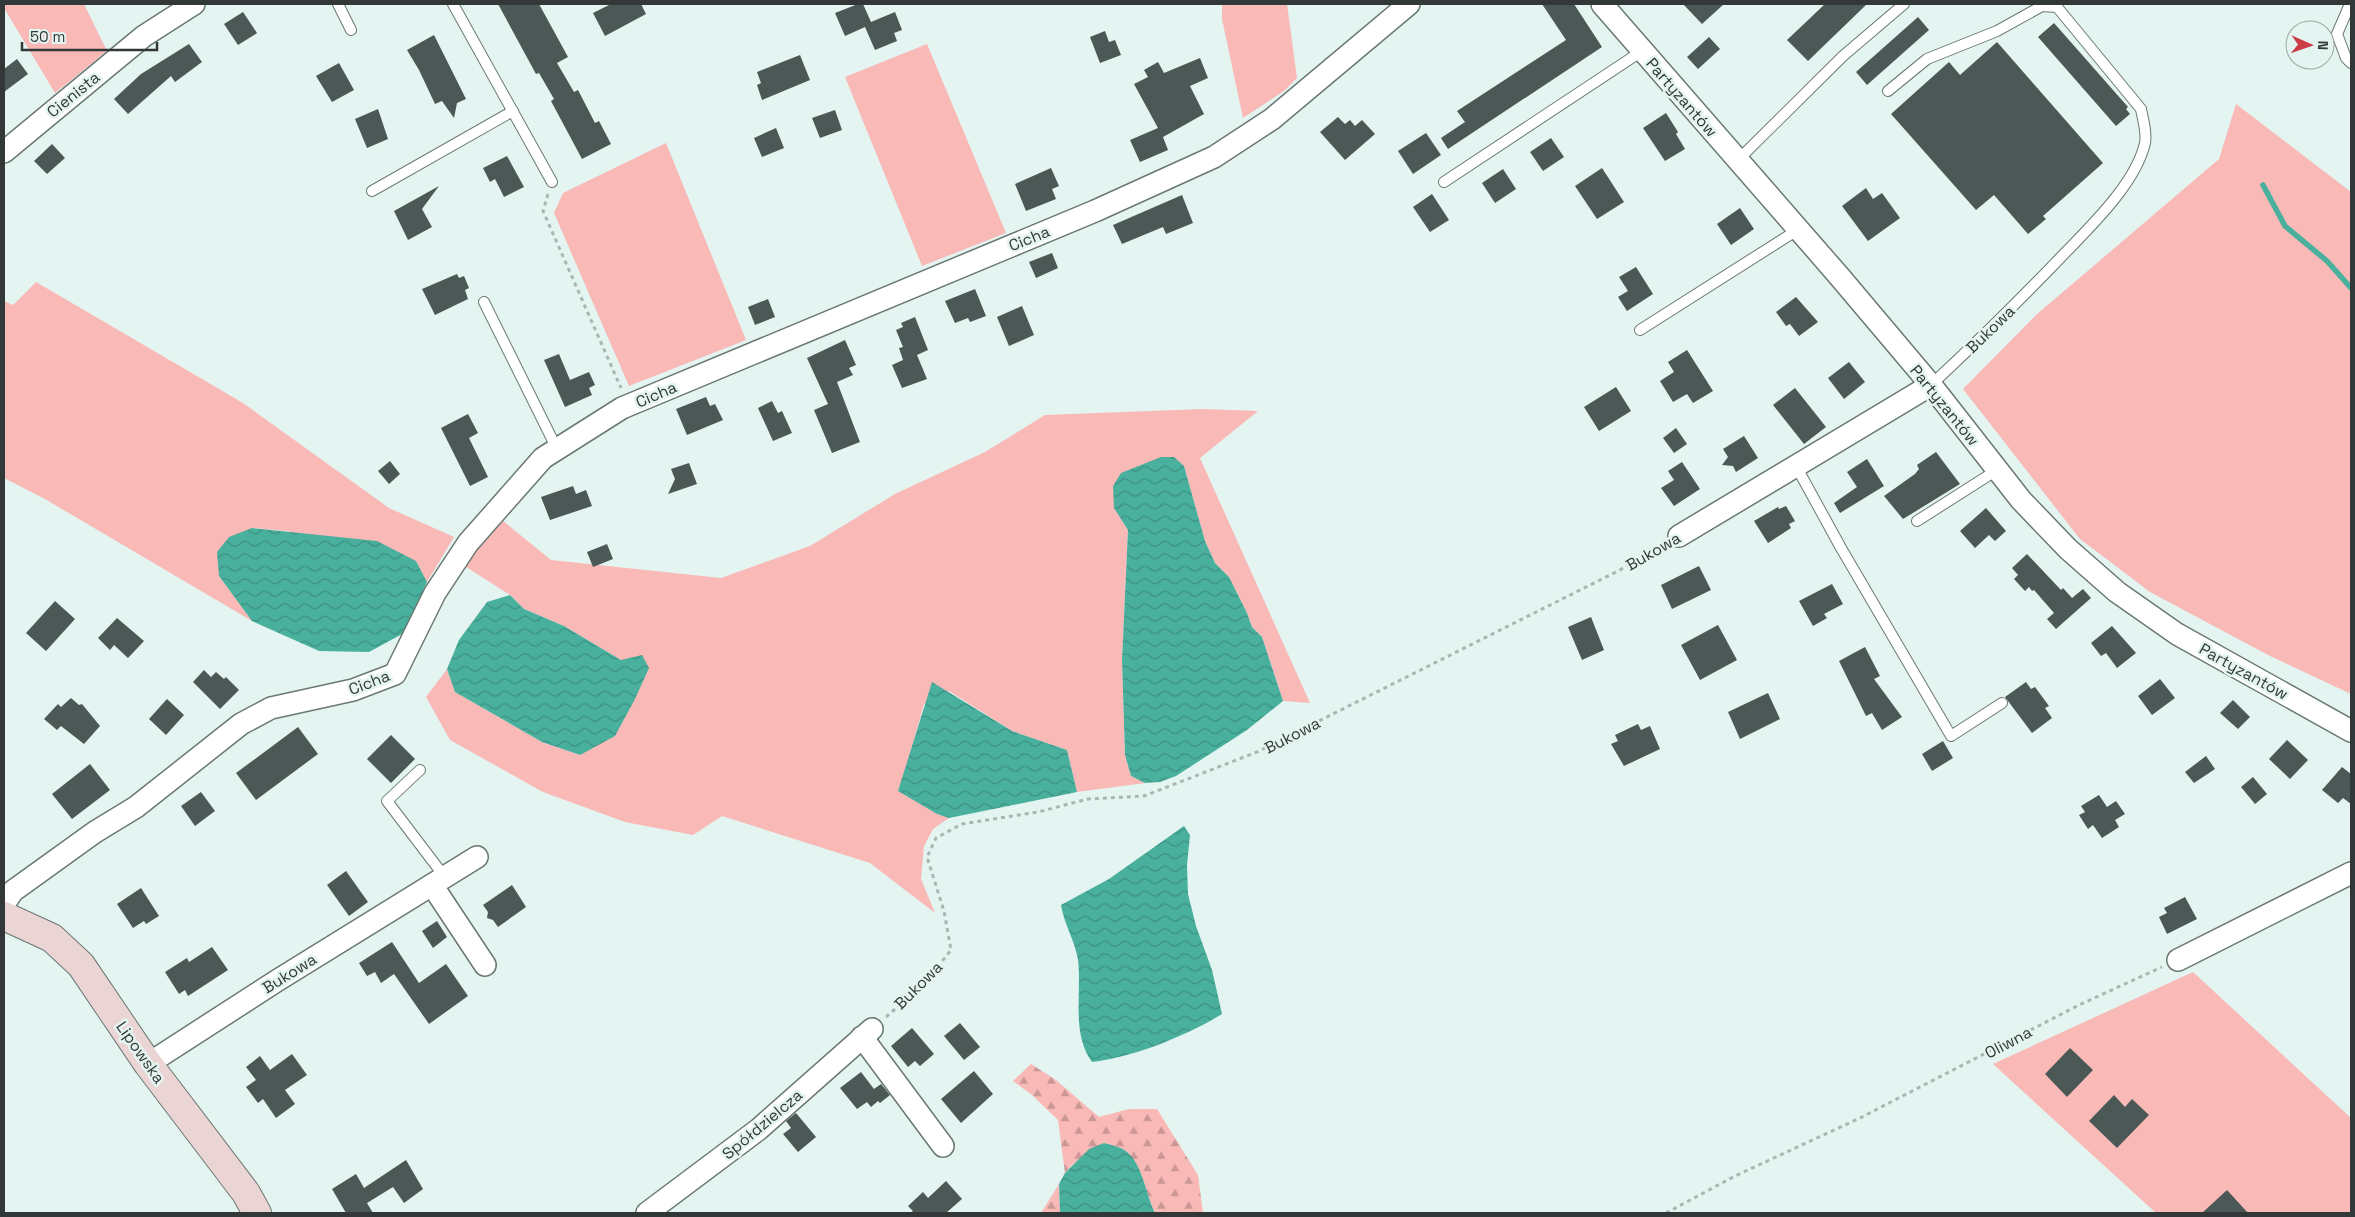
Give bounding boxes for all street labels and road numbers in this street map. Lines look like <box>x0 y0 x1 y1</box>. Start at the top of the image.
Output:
street label: Partyzantów <box>1641 53 1722 141</box>
street label: Cienista <box>43 67 104 122</box>
street label: Cicha <box>1005 221 1053 256</box>
street label: Bukowa <box>1961 301 2019 358</box>
street label: Partyzantów <box>1905 360 1984 450</box>
street label: Cicha <box>632 376 680 412</box>
street label: Bukowa <box>1622 527 1685 576</box>
street label: Partyzantów <box>2196 638 2292 705</box>
street label: Cicha <box>345 665 393 700</box>
street label: Bukowa <box>1261 712 1324 758</box>
street label: Bukowa <box>258 949 320 998</box>
street label: Bukowa <box>890 957 947 1014</box>
street label: Lipowska <box>111 1017 170 1088</box>
street label: Oliwna <box>1981 1021 2035 1064</box>
street label: Spółdzielcza <box>718 1085 807 1164</box>

